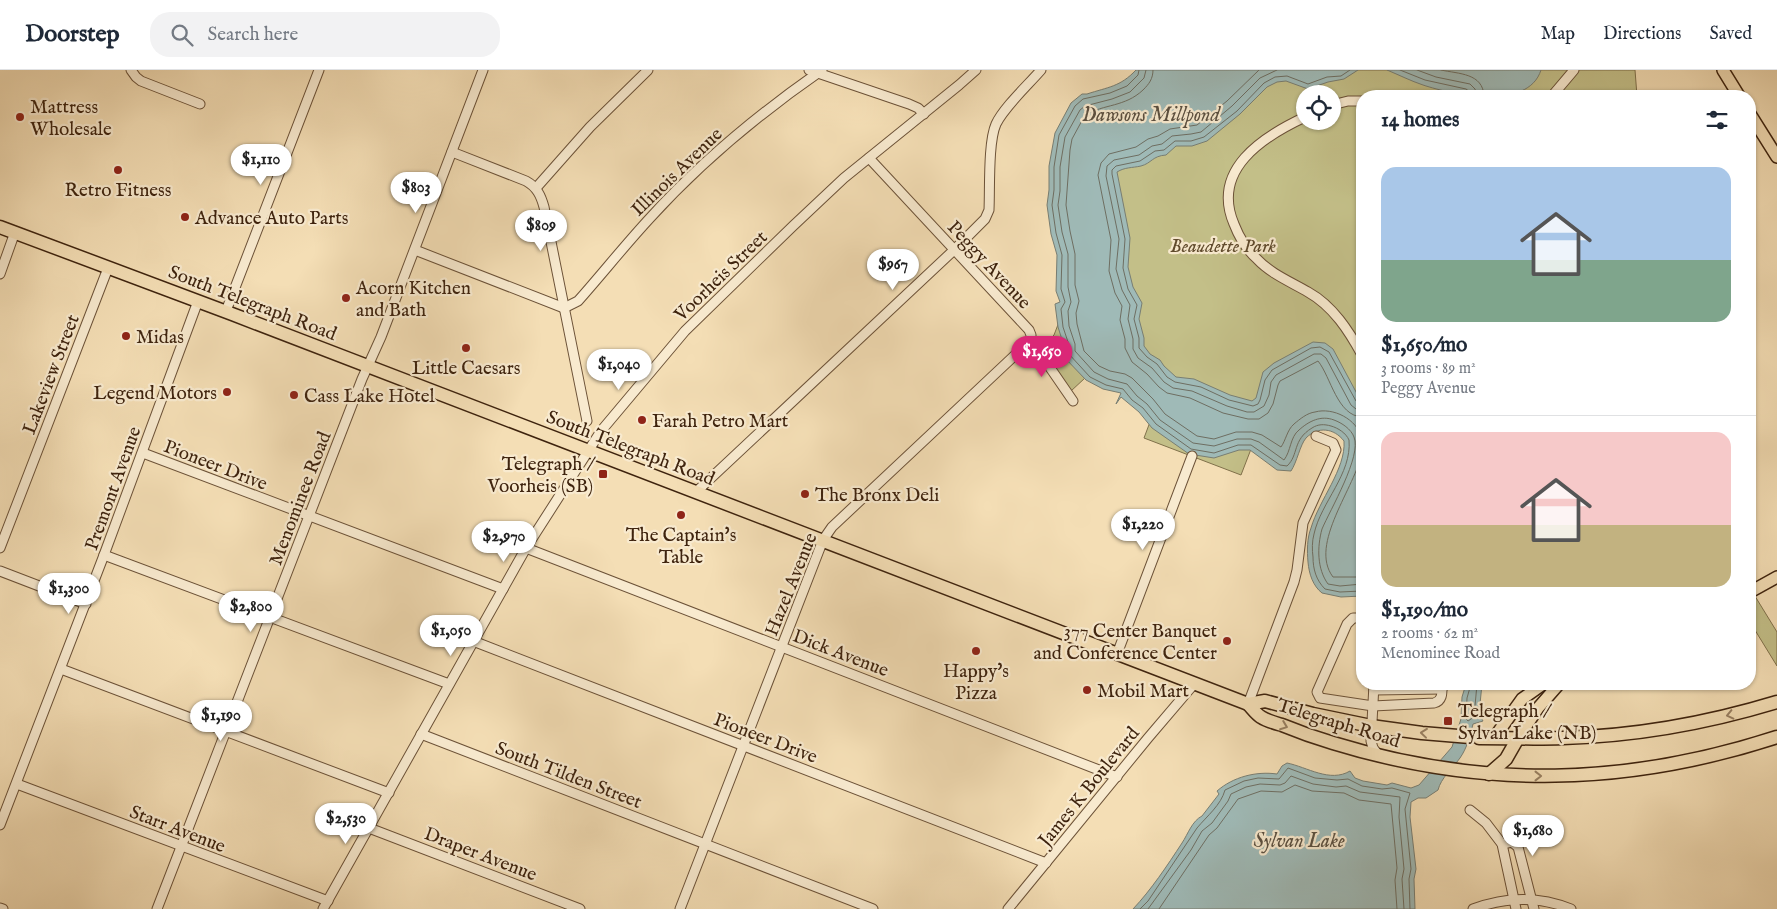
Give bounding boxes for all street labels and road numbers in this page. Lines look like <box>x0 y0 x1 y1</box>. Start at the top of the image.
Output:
street label: Illinois Avenue <box>627 123 728 222</box>
street label: Peggy Avenue <box>941 216 1036 315</box>
street label: Voorheis Street <box>669 226 773 328</box>
street label: South Telegraph Road <box>165 261 341 347</box>
street label: Lakeview Street <box>18 311 86 438</box>
street label: South Telegraph Road <box>543 406 719 492</box>
street label: Premont Avenue <box>80 423 148 554</box>
street label: Menominee Road <box>264 428 338 569</box>
street label: Pioneer Drive <box>160 435 271 497</box>
street label: Hazel Avenue <box>760 529 824 640</box>
street label: Dick Avenue <box>789 625 892 683</box>
street label: Telegraph Road <box>1274 694 1404 754</box>
street label: Pioneer Drive <box>710 708 821 770</box>
street label: James K Boulevard <box>1033 722 1146 854</box>
street label: South Tilden Street <box>492 737 645 815</box>
street label: Starr Avenue <box>126 801 229 859</box>
street label: Draper Avenue <box>421 822 540 887</box>

